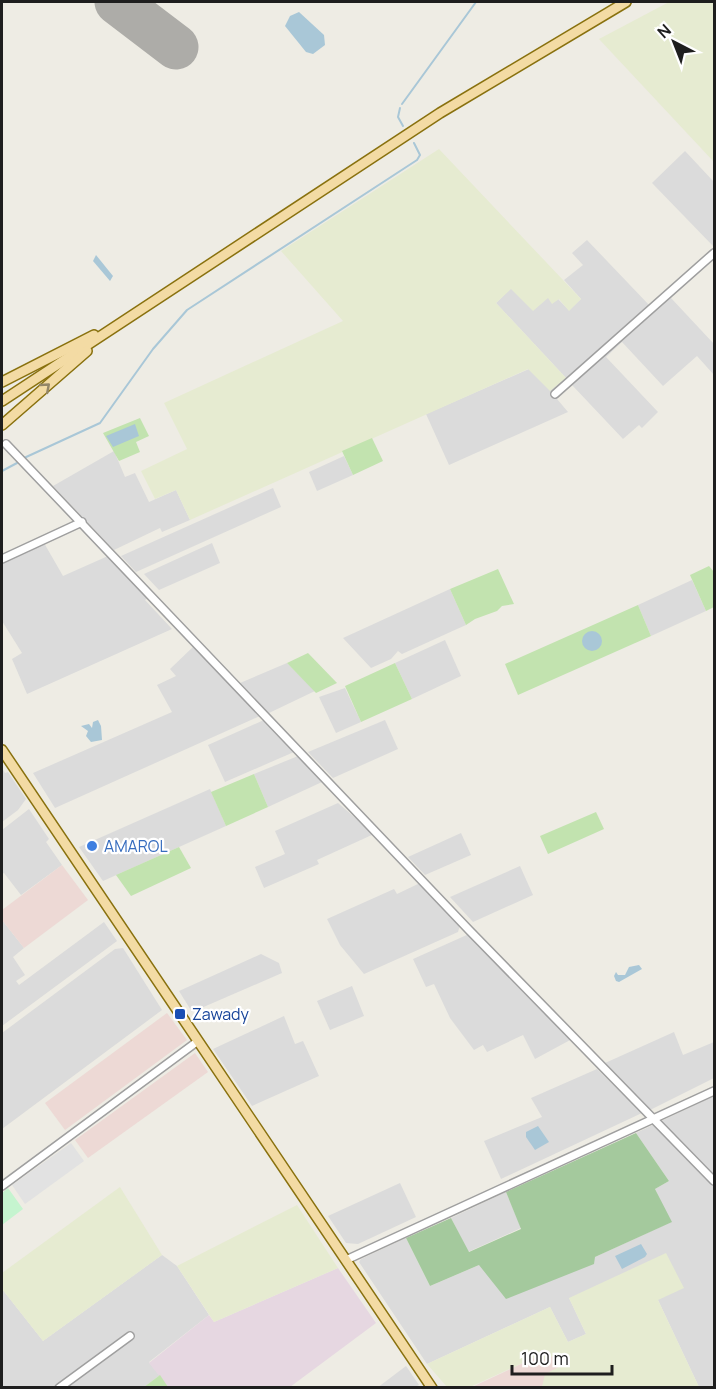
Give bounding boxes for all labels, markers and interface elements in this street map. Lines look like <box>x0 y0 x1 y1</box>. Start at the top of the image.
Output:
north arrow <box>644 12 704 72</box>
text: N <box>652 19 676 43</box>
one-way arrow <box>39 383 50 394</box>
place label: AMAROL <box>104 835 168 857</box>
marker: AMAROL <box>85 839 99 853</box>
place label: Zawady <box>192 1003 250 1025</box>
marker: Zawady <box>173 1007 187 1021</box>
scale bar <box>512 1338 612 1376</box>
text: 100 m <box>521 1346 569 1370</box>

